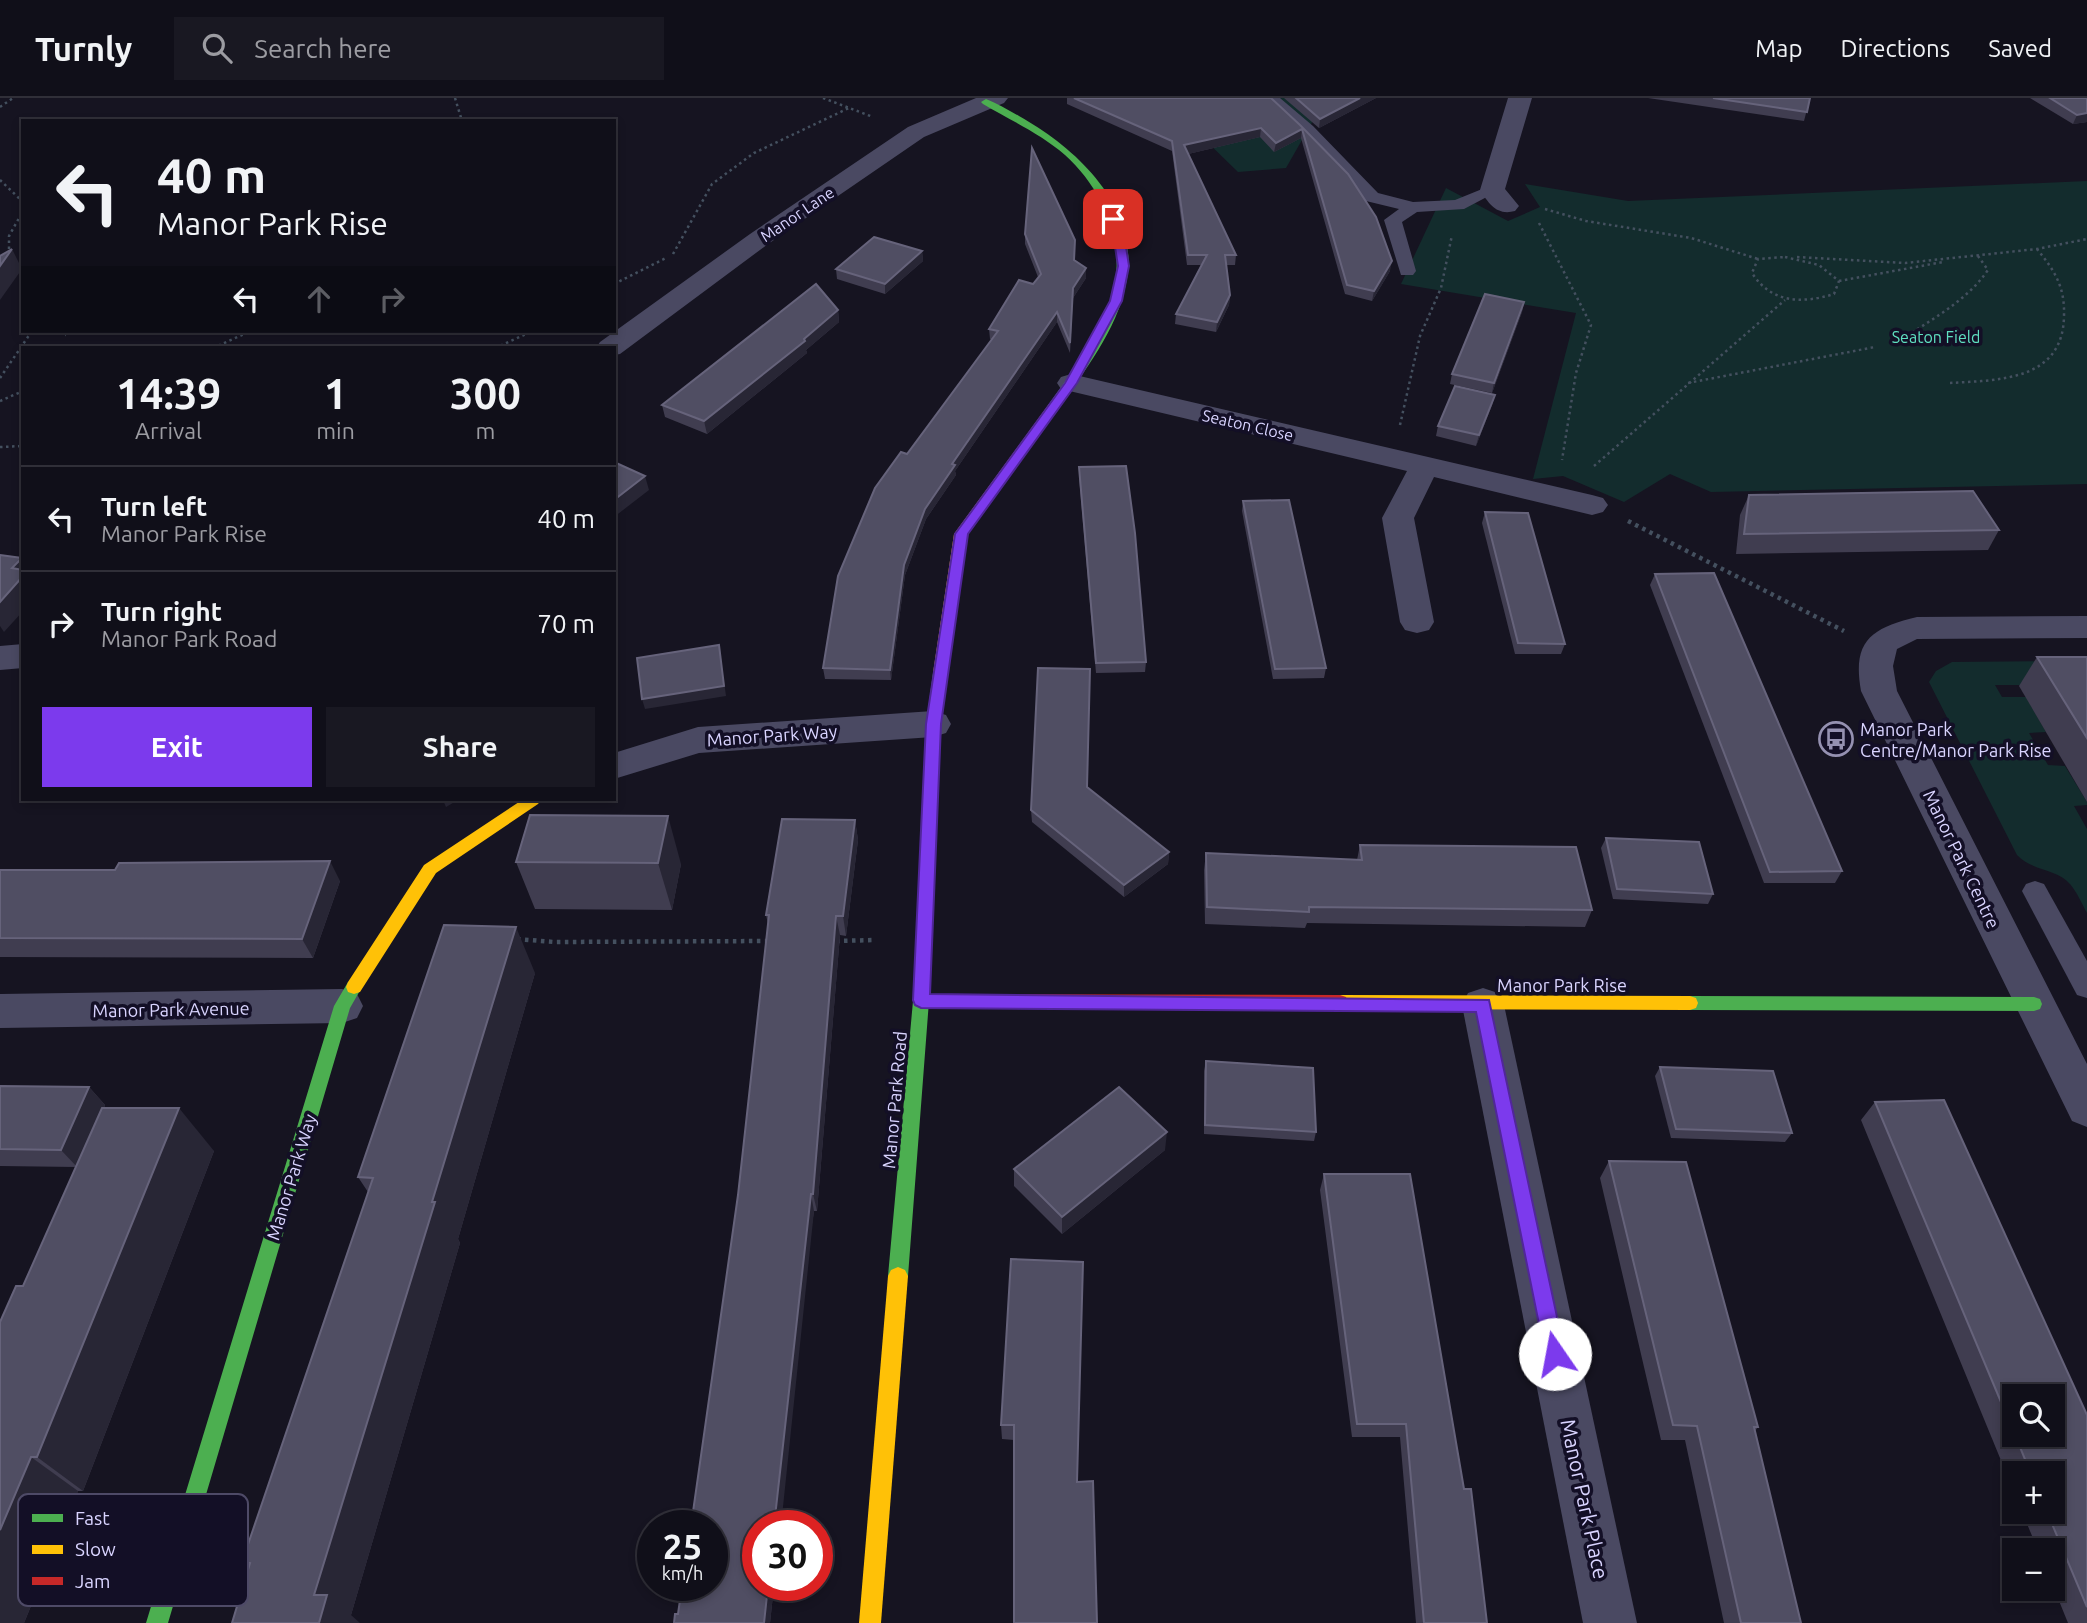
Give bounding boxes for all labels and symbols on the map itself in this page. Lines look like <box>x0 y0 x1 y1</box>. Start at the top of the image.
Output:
street label: Manor Lane <box>757 183 837 245</box>
pin <box>1083 189 1143 249</box>
park label: Seaton Field <box>1892 328 1980 346</box>
street label: Seaton Close <box>1201 406 1295 444</box>
place label: Manor Park Centre/Manor Park Rise <box>1860 719 2052 760</box>
street label: Manor Park Way <box>706 720 838 750</box>
bus stop icon: Manor Park Centre/Manor Park Rise <box>1817 720 1855 758</box>
street label: Manor Park Centre <box>1920 786 2004 932</box>
street label: Manor Park Rise <box>1497 975 1627 995</box>
street label: Manor Park Avenue <box>92 998 250 1020</box>
street label: Manor Park Road <box>878 1030 910 1170</box>
street label: Manor Park Way <box>262 1111 320 1242</box>
position arrow <box>1518 1317 1592 1391</box>
street label: Manor Park Place <box>1556 1417 1614 1581</box>
legend <box>18 1494 248 1606</box>
text: Fast <box>75 1507 110 1529</box>
speed limit sign: 30 <box>742 1510 833 1601</box>
text: Slow <box>75 1538 116 1560</box>
text: Jam <box>75 1570 111 1592</box>

